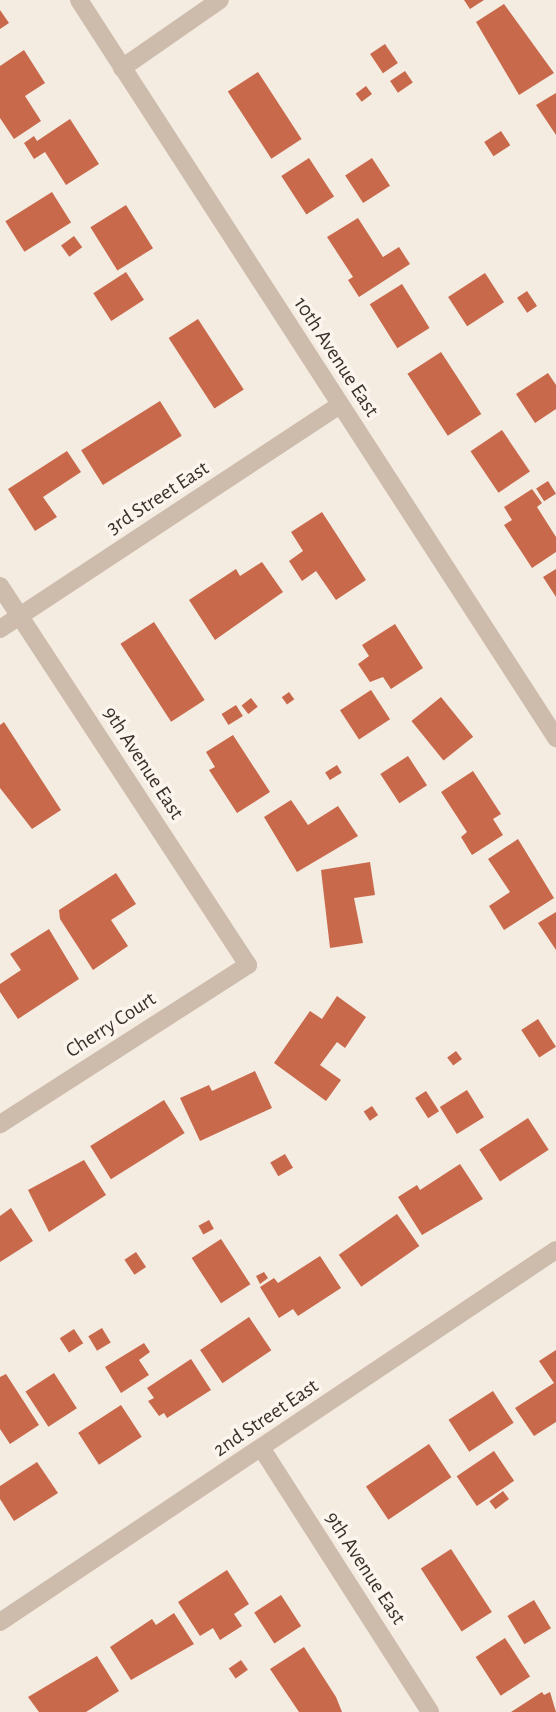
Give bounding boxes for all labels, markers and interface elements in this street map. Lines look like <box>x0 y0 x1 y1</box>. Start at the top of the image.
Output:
street label: 10th Avenue East <box>288 292 384 422</box>
street label: 3rd Street East <box>102 456 214 540</box>
street label: 9th Avenue East <box>97 702 189 824</box>
street label: Cherry Court <box>61 987 161 1063</box>
street label: 2nd Street East <box>209 1374 323 1462</box>
street label: 9th Avenue East <box>319 1507 411 1629</box>

